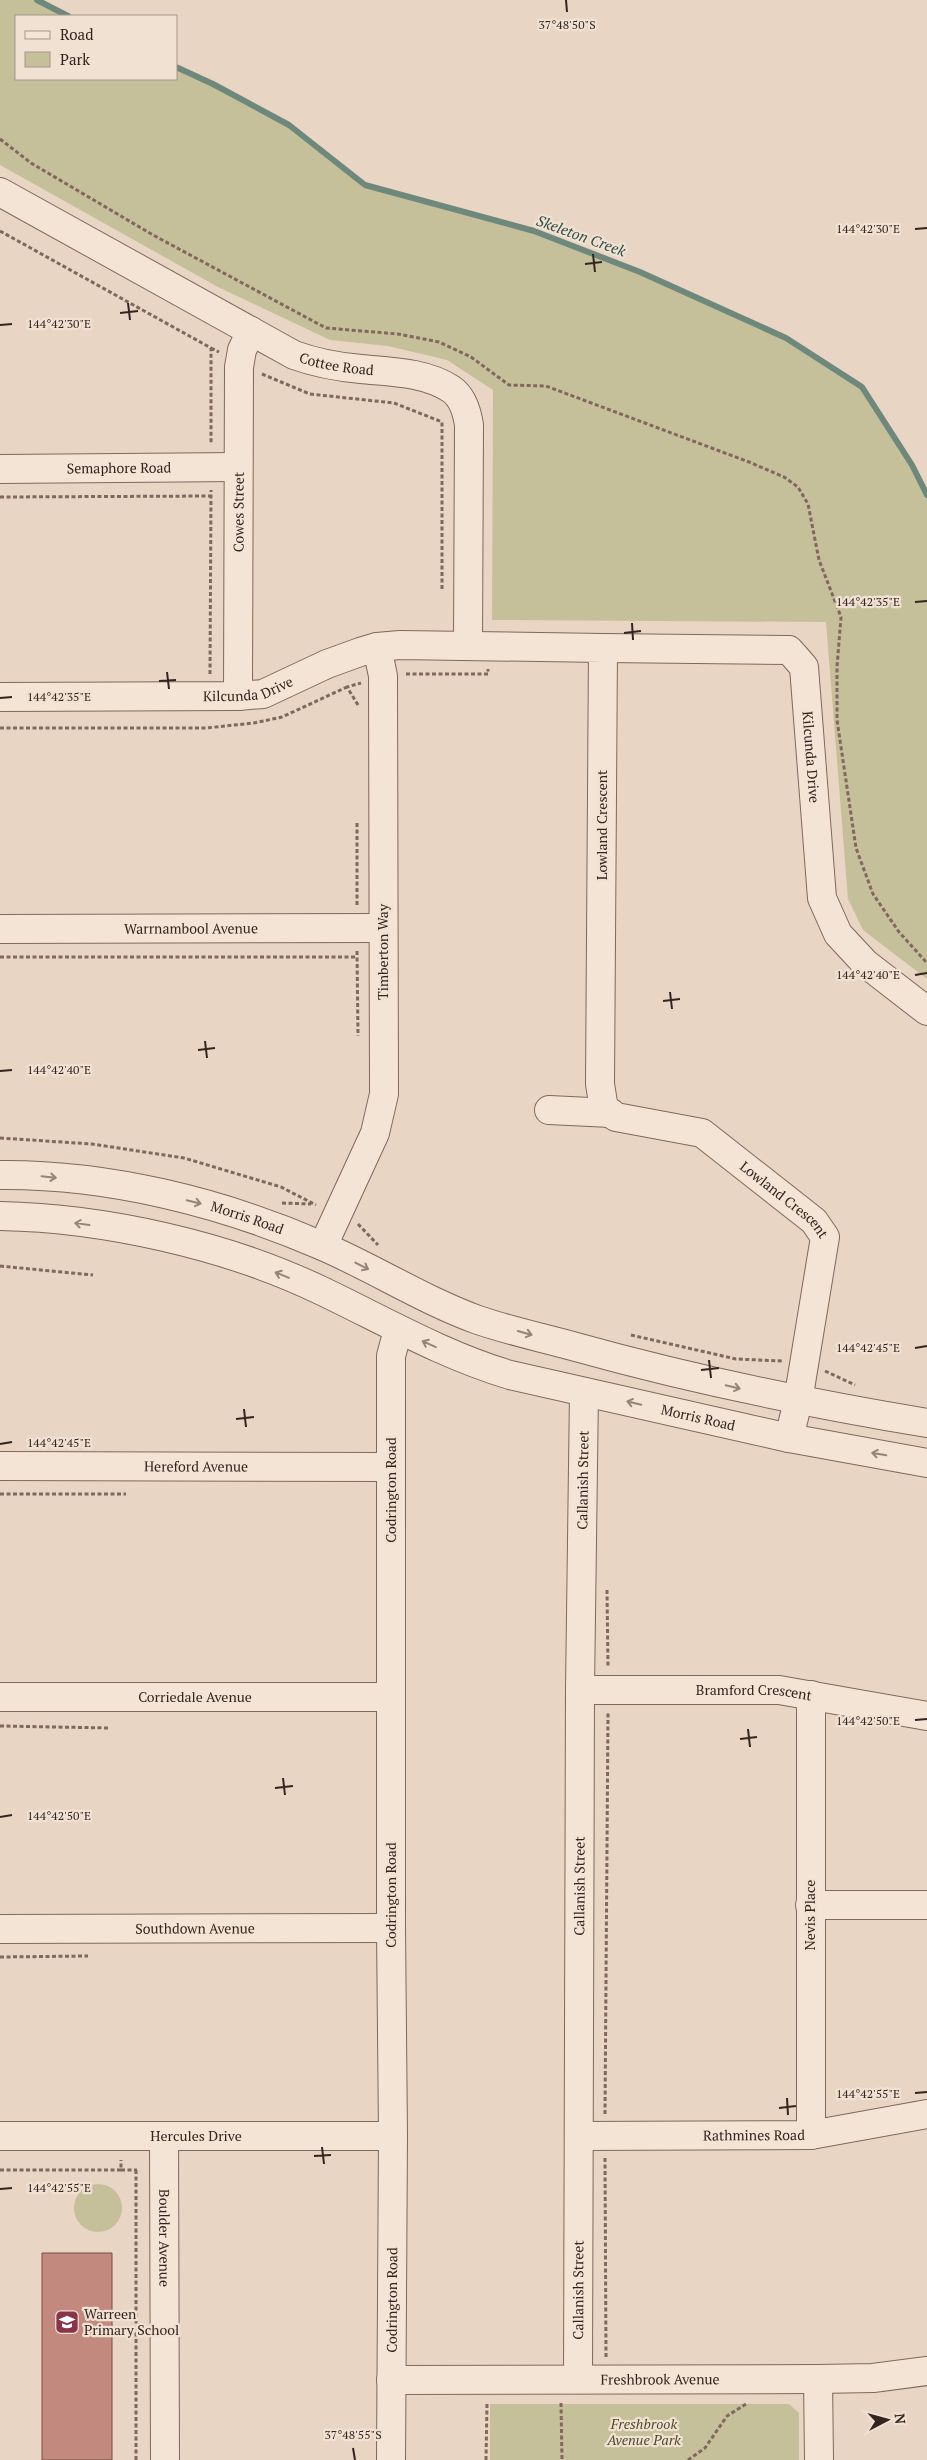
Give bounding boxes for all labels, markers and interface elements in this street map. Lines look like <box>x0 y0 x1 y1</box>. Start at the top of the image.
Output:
legend <box>15 15 178 80</box>
text: 37°48'50"S <box>538 17 596 32</box>
text: Road <box>60 24 93 44</box>
text: Park <box>60 49 90 69</box>
water label: Skeleton Creek <box>534 210 629 261</box>
text: 144°42'30"E <box>836 221 900 236</box>
text: 144°42'30"E <box>27 316 91 331</box>
street label: Cottee Road <box>297 348 375 379</box>
street label: Semaphore Road <box>67 458 172 477</box>
street label: Cowes Street <box>228 471 248 552</box>
text: 144°42'35"E <box>836 594 900 609</box>
street label: Kilcunda Drive <box>203 671 296 705</box>
text: 144°42'35"E <box>27 689 91 704</box>
street label: Kilcunda Drive <box>798 710 825 804</box>
street label: Lowland Crescent <box>592 769 611 880</box>
street label: Timberton Way <box>373 903 392 1000</box>
street label: Warrnambool Avenue <box>124 918 258 938</box>
text: 144°42'40"E <box>836 967 900 982</box>
text: 144°42'40"E <box>27 1062 91 1077</box>
street label: Lowland Crescent <box>736 1156 833 1242</box>
one-way arrow <box>40 1173 56 1182</box>
street label: Morris Road <box>209 1196 287 1238</box>
one-way arrow <box>186 1198 202 1207</box>
one-way arrow <box>75 1219 91 1229</box>
one-way arrow <box>354 1261 369 1271</box>
one-way arrow <box>275 1269 290 1279</box>
one-way arrow <box>517 1328 533 1338</box>
one-way arrow <box>422 1339 437 1348</box>
text: 144°42'45"E <box>836 1340 900 1355</box>
one-way arrow <box>725 1383 741 1392</box>
one-way arrow <box>627 1398 643 1407</box>
street label: Morris Road <box>659 1399 737 1435</box>
street label: Callanish Street <box>572 1429 592 1530</box>
text: 144°42'45"E <box>27 1435 91 1450</box>
street label: Codrington Road <box>381 1437 400 1543</box>
one-way arrow <box>871 1449 887 1459</box>
street label: Hereford Avenue <box>144 1456 248 1476</box>
street label: Bramford Crescent <box>696 1680 814 1705</box>
street label: Corriedale Avenue <box>138 1687 252 1706</box>
text: 144°42'50"E <box>836 1713 900 1728</box>
text: 144°42'50"E <box>27 1808 91 1823</box>
street label: Callanish Street <box>569 1836 589 1936</box>
street label: Codrington Road <box>381 1842 400 1948</box>
street label: Nevis Place <box>800 1880 819 1950</box>
street label: Southdown Avenue <box>135 1918 255 1938</box>
text: 144°42'55"E <box>836 2086 900 2101</box>
street label: Rathmines Road <box>703 2125 805 2144</box>
street label: Hercules Drive <box>150 2126 242 2145</box>
text: 144°42'55"E <box>27 2180 91 2195</box>
street label: Boulder Avenue <box>155 2189 174 2287</box>
street label: Callanish Street <box>568 2240 587 2340</box>
street label: Codrington Road <box>382 2247 401 2353</box>
place label: Warreen Primary School <box>84 2304 179 2339</box>
school or university icon: Warreen Primary School <box>54 2309 80 2335</box>
street label: Freshbrook Avenue <box>600 2369 720 2389</box>
north arrow <box>862 2395 912 2445</box>
text: N <box>890 2412 910 2425</box>
park label: Freshbrook Avenue Park <box>606 2414 681 2449</box>
text: 37°48'55"S <box>324 2427 382 2442</box>

